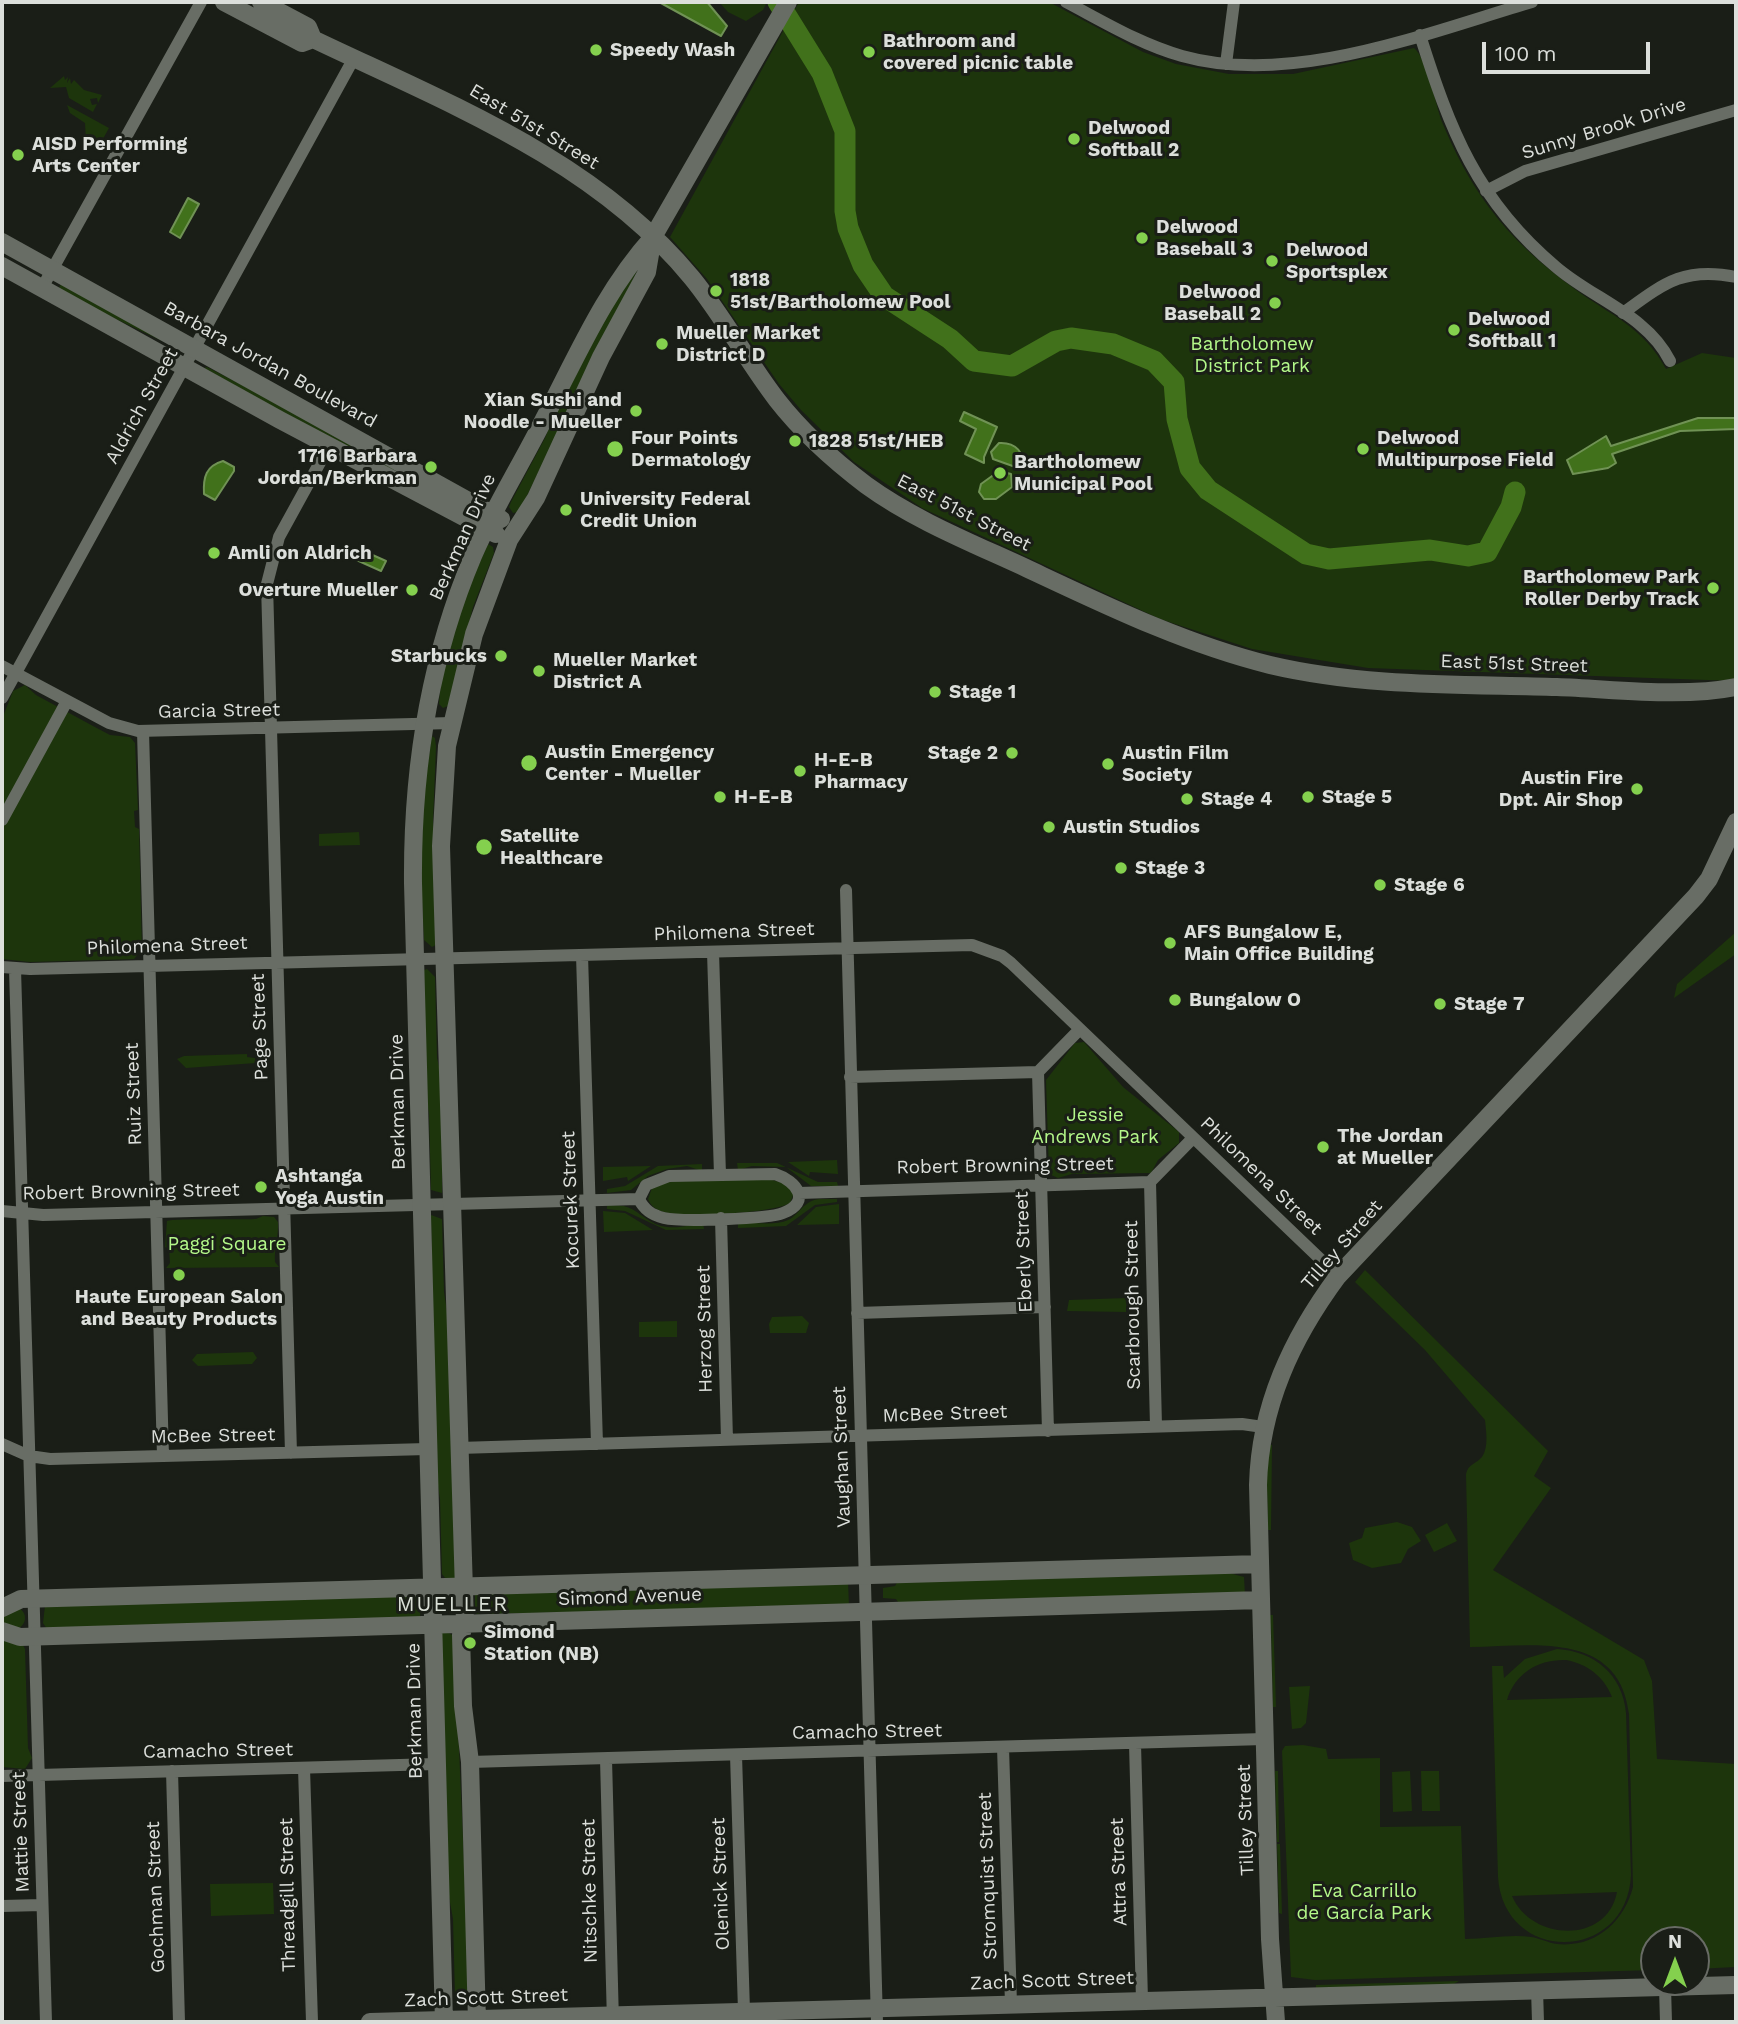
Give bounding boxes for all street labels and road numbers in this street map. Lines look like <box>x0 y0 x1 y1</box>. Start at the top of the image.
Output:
street label: East 51st Street <box>465 79 603 175</box>
street label: Sunny Brook Drive <box>1519 93 1689 165</box>
street label: Barbara Jordan Boulevard <box>159 297 381 433</box>
street label: Aldrich Street <box>101 344 183 468</box>
street label: East 51st Street <box>893 469 1035 557</box>
street label: Berkman Drive <box>425 470 501 604</box>
street label: East 51st Street <box>1440 650 1588 678</box>
street label: Garcia Street <box>158 699 280 723</box>
street label: Philomena Street <box>653 918 815 946</box>
street label: Philomena Street <box>86 932 248 960</box>
street label: Page Street <box>247 973 273 1081</box>
street label: Berkman Drive <box>385 1034 411 1170</box>
street label: Ruiz Street <box>121 1042 147 1146</box>
street label: Philomena Street <box>1195 1112 1327 1240</box>
street label: Kocurek Street <box>557 1131 585 1269</box>
street label: Robert Browning Street <box>896 1153 1114 1179</box>
street label: Robert Browning Street <box>22 1179 240 1205</box>
street label: Eberly Street <box>1010 1191 1038 1313</box>
street label: Tilley Street <box>1297 1195 1387 1295</box>
street label: Scarbrough Street <box>1120 1220 1146 1390</box>
street label: Herzog Street <box>692 1265 718 1393</box>
street label: Vaughan Street <box>828 1386 856 1528</box>
street label: McBee Street <box>882 1400 1008 1428</box>
street label: McBee Street <box>150 1424 276 1448</box>
street label: Simond Avenue <box>558 1583 702 1611</box>
street label: Berkman Drive <box>402 1643 428 1779</box>
street label: Camacho Street <box>792 1719 942 1745</box>
street label: Camacho Street <box>143 1738 293 1764</box>
street label: Tilley Street <box>1233 1764 1259 1876</box>
street label: Mattie Street <box>7 1771 35 1893</box>
street label: Stromquist Street <box>974 1792 1002 1960</box>
street label: Olenick Street <box>707 1817 735 1951</box>
street label: Attra Street <box>1106 1817 1132 1927</box>
street label: Threadgill Street <box>275 1818 301 1972</box>
street label: Nitschke Street <box>577 1819 603 1963</box>
street label: Gochman Street <box>142 1821 170 1973</box>
street label: Zach Scott Street <box>970 1967 1134 1995</box>
street label: Zach Scott Street <box>404 1984 568 2012</box>

